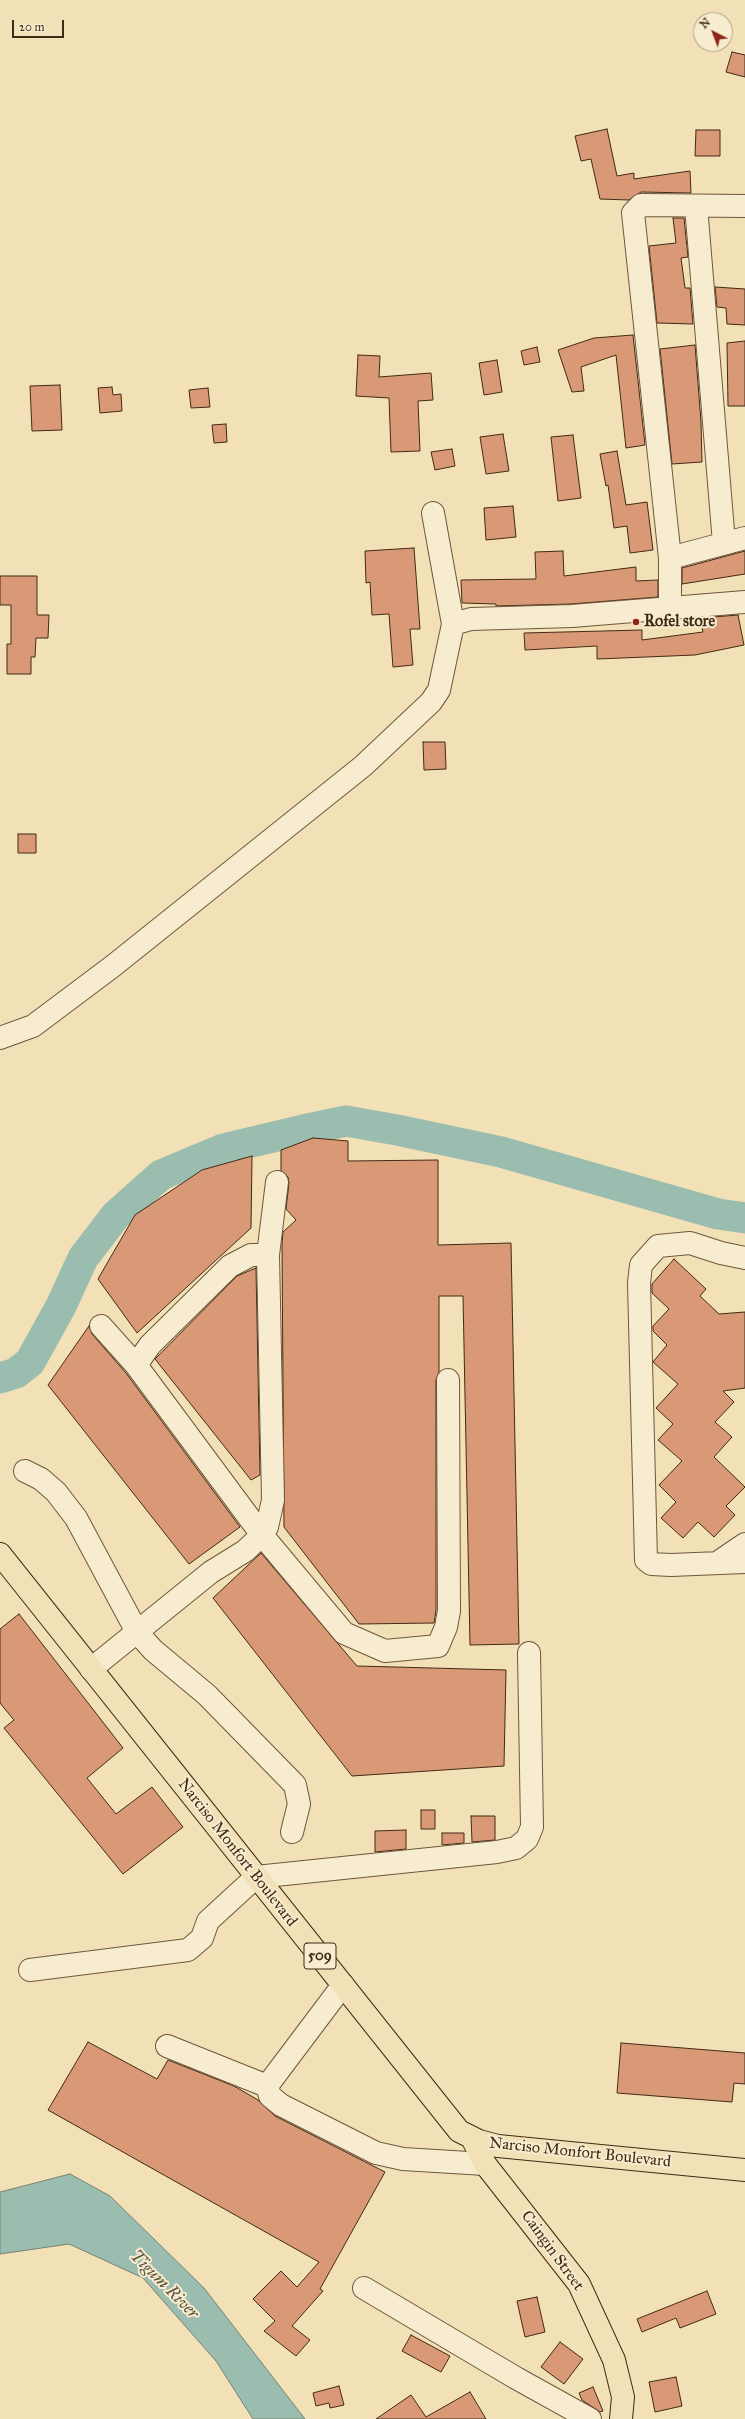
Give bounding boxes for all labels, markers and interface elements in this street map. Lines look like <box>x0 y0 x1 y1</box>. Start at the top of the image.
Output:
scale bar <box>14 12 66 38</box>
north arrow <box>693 12 733 52</box>
text: N <box>697 15 713 31</box>
text: 20 m <box>19 20 45 34</box>
place label: Rofel store <box>644 612 715 632</box>
marker: Rofel store <box>631 617 641 627</box>
street label: Narciso Monfort Boulevard <box>173 1775 301 1931</box>
road number: 509 <box>304 1943 336 1969</box>
street label: Narciso Monfort Boulevard <box>488 2134 672 2172</box>
street label: Caingin Street <box>516 2207 588 2295</box>
water label: Tigum River <box>125 2246 203 2324</box>

